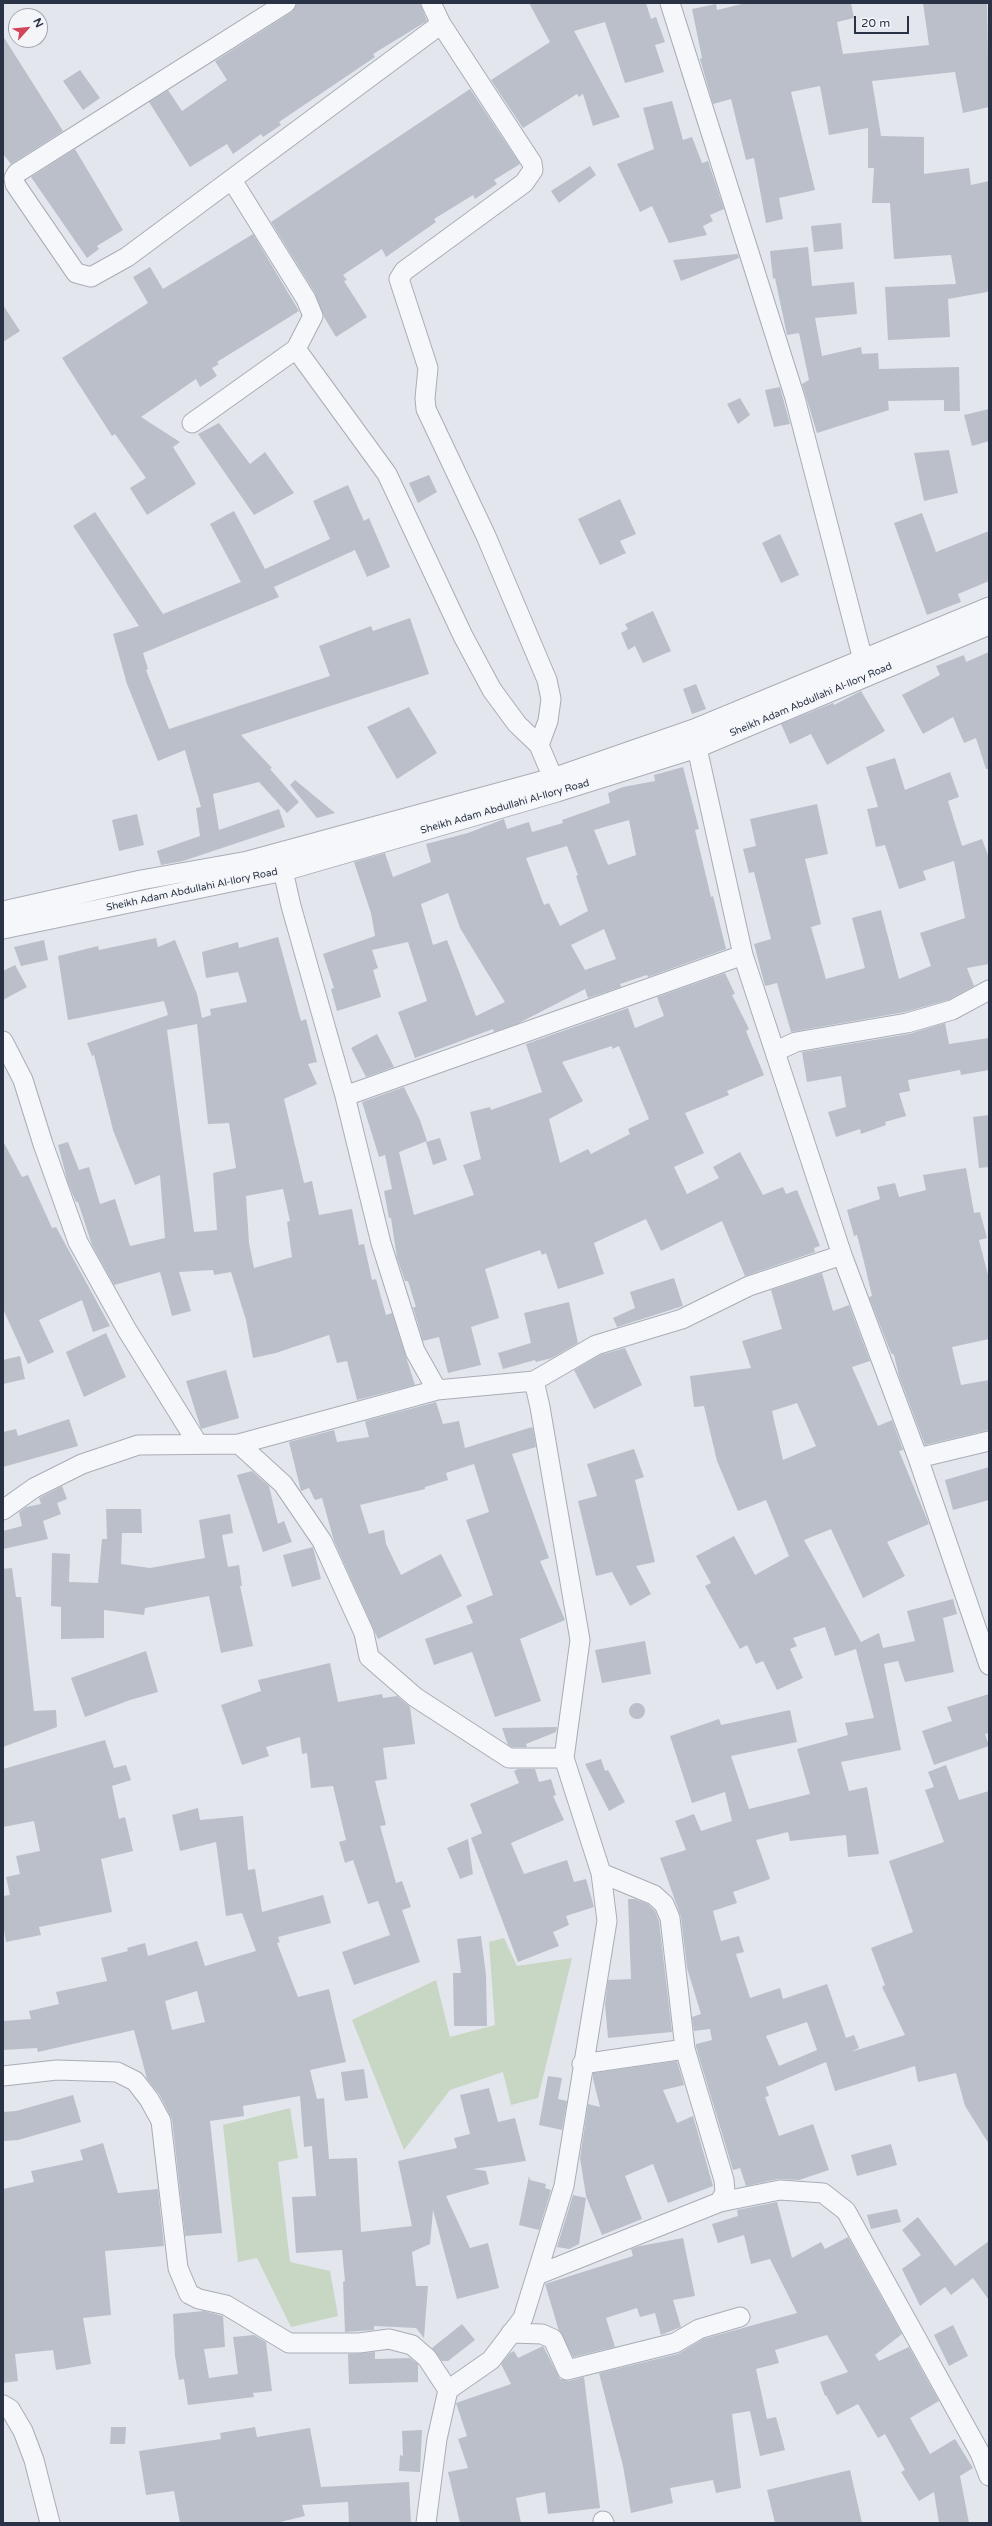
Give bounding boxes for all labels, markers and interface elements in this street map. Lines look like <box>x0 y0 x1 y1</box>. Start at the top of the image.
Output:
north arrow <box>8 8 48 48</box>
scale bar <box>856 8 911 34</box>
text: N <box>30 16 46 30</box>
text: 20 m <box>861 16 890 30</box>
street label: Sheikh Adam Abdullahi Al-Ilory Road <box>728 660 894 740</box>
street label: Sheikh Adam Abdullahi Al-Ilory Road <box>419 777 591 837</box>
street label: Sheikh Adam Abdullahi Al-Ilory Road <box>105 866 279 914</box>

